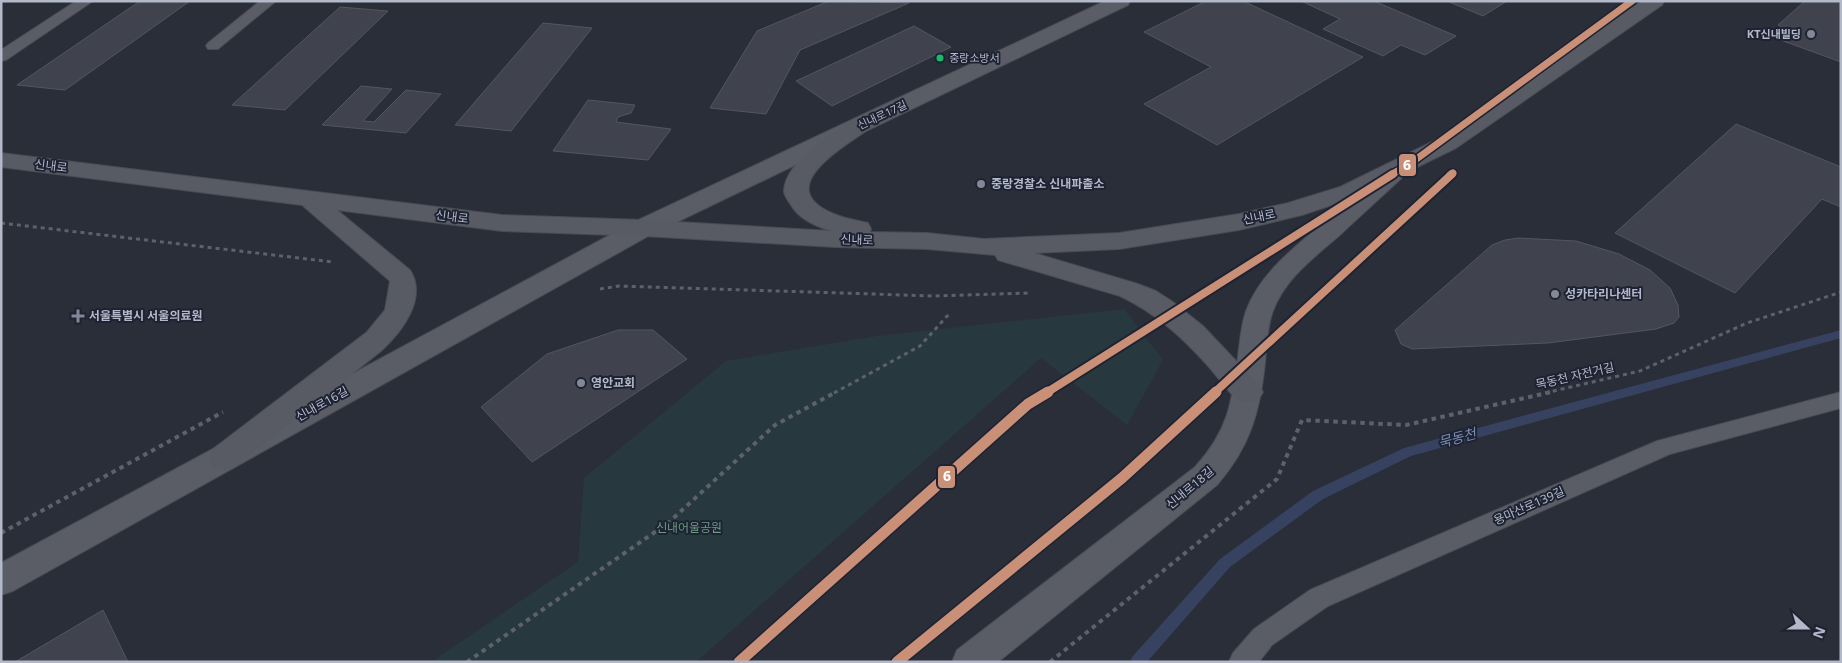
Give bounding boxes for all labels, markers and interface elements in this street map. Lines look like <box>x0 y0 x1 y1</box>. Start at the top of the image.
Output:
place label: KT신내빌딩 <box>1747 26 1801 41</box>
marker: KT신내빌딩 <box>1805 28 1817 40</box>
place label: 중랑소방서 <box>949 50 1000 65</box>
marker: 중랑소방서 <box>935 53 945 63</box>
street label: 신내로17길 <box>855 97 909 133</box>
line badge: 6 <box>1398 153 1417 177</box>
street label: 신내로 <box>34 155 69 176</box>
text: 6 <box>1403 155 1411 174</box>
place label: 중랑경찰소 신내파출소 <box>991 175 1105 192</box>
marker: 중랑경찰소 신내파출소 <box>975 178 987 190</box>
street label: 신내로 <box>1241 205 1277 228</box>
street label: 신내로 <box>435 206 470 227</box>
street label: 신내로 <box>840 230 874 249</box>
place label: 성카타리나센터 <box>1565 285 1642 302</box>
marker: 성카타리나센터 <box>1549 288 1561 300</box>
place label: 서울특별시 서울의료원 <box>89 307 203 324</box>
marker: 서울특별시 서울의료원 <box>71 309 85 323</box>
street label: 목동천 자전거길 <box>1534 358 1616 393</box>
place label: 영안교회 <box>591 374 635 391</box>
marker: 영안교회 <box>575 377 587 389</box>
street label: 신내로16길 <box>292 382 351 425</box>
water label: 묵동천 <box>1436 423 1479 452</box>
street label: 신내로18길 <box>1162 462 1217 513</box>
line badge: 6 <box>937 465 956 489</box>
text: 6 <box>943 466 951 485</box>
street label: 용마산로139길 <box>1491 482 1567 529</box>
park label: 신내어울공원 <box>656 519 722 536</box>
north arrow <box>1782 603 1832 653</box>
text: N <box>1809 624 1831 642</box>

